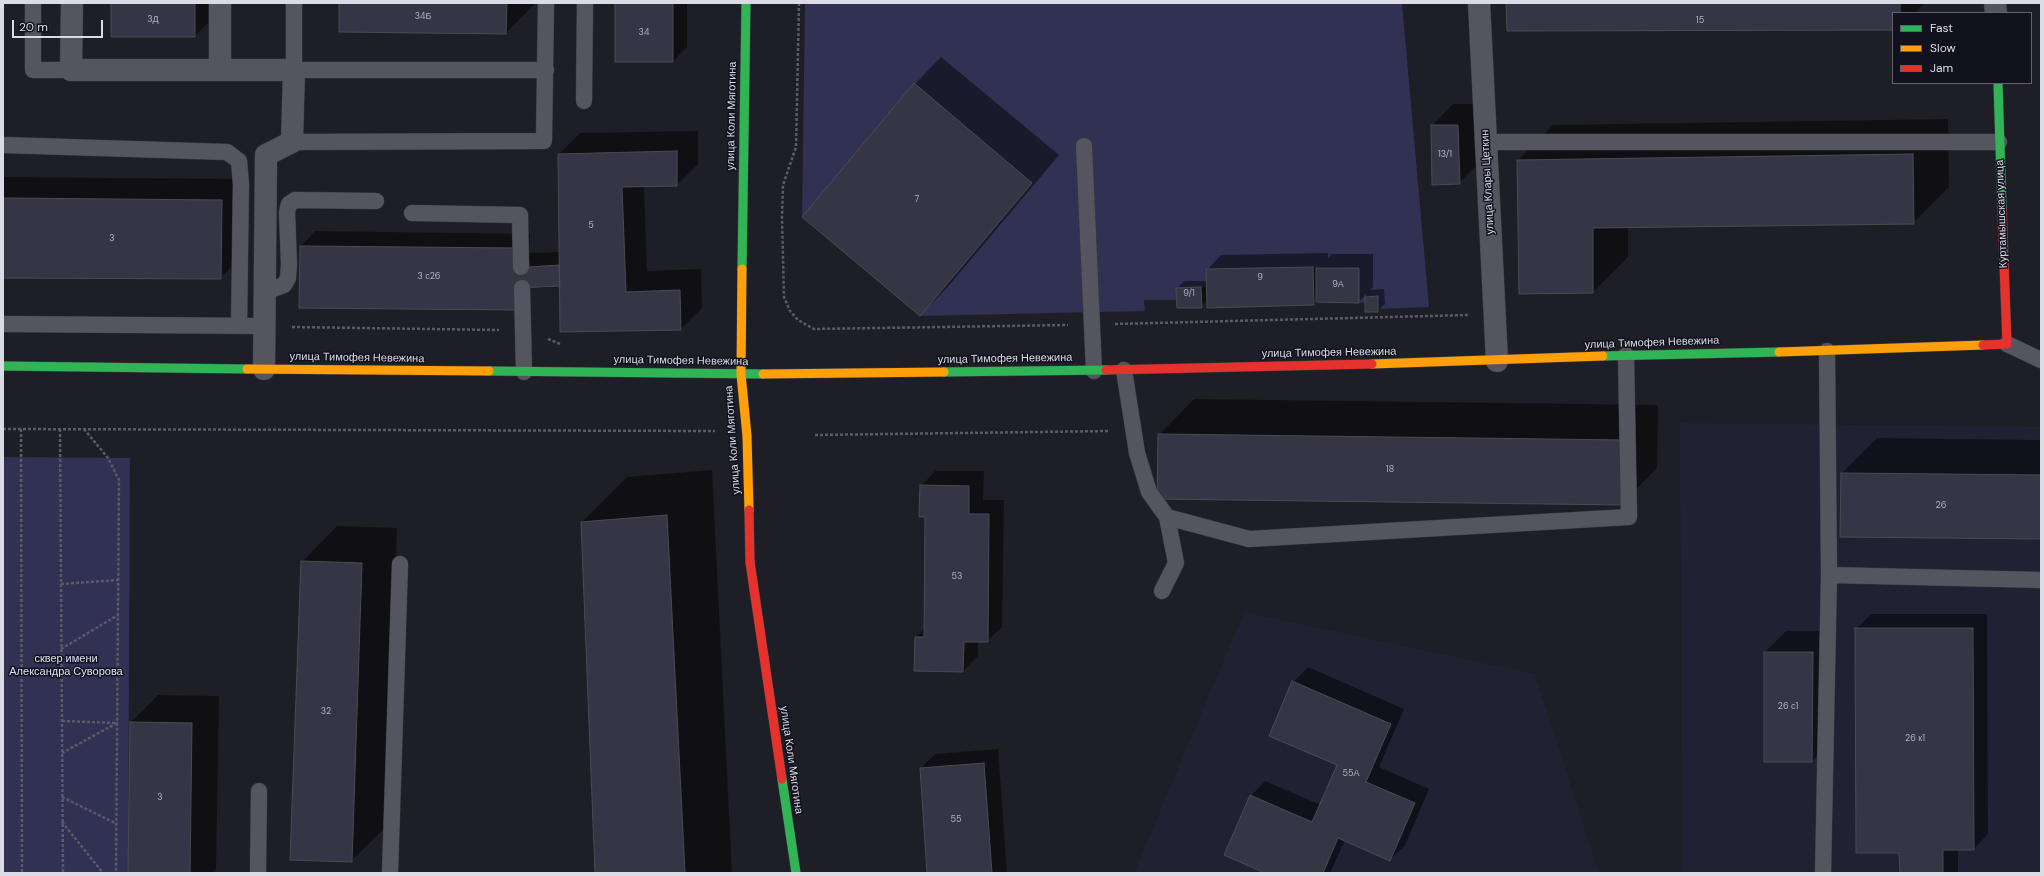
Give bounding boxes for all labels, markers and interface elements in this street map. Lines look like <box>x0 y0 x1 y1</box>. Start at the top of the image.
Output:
scale bar <box>14 12 105 38</box>
house number: 34Б <box>415 12 431 22</box>
legend <box>1892 12 2032 84</box>
house number: 3Д <box>147 15 159 25</box>
house number: 15 <box>1696 16 1704 26</box>
text: 20 m <box>19 19 48 35</box>
text: Fast <box>1930 20 1953 36</box>
house number: 34 <box>639 28 649 38</box>
text: Slow <box>1930 40 1956 56</box>
text: Jam <box>1930 60 1953 76</box>
street label: улица Коли Мяготина <box>724 61 740 171</box>
street label: улица Клары Цеткин <box>1479 129 1497 235</box>
house number: 13/1 <box>1438 150 1452 160</box>
street label: Куртамышская улица <box>1994 159 2010 269</box>
house number: 7 <box>915 195 919 205</box>
house number: 5 <box>588 221 594 231</box>
house number: 3 <box>109 234 115 244</box>
house number: 3 с26 <box>417 272 441 282</box>
house number: 9 <box>1257 273 1263 283</box>
house number: 9А <box>1332 280 1344 290</box>
house number: 9/1 <box>1183 289 1195 299</box>
street label: улица Тимофея Невежина <box>1584 334 1720 352</box>
street label: улица Тимофея Невежина <box>1262 345 1396 361</box>
street label: улица Тимофея Невежина <box>290 350 424 366</box>
street label: улица Тимофея Невежина <box>938 351 1072 367</box>
street label: улица Тимофея Невежина <box>614 353 748 369</box>
street label: улица Коли Мяготина <box>723 385 743 495</box>
house number: 18 <box>1386 465 1394 475</box>
house number: 26 <box>1936 501 1946 511</box>
house number: 53 <box>952 572 962 582</box>
park label: сквер имени Александра Суворова <box>9 652 123 678</box>
house number: 26 с1 <box>1778 702 1798 712</box>
street label: улица Коли Мяготина <box>777 705 805 815</box>
house number: 32 <box>321 707 331 717</box>
house number: 26 к1 <box>1905 734 1925 744</box>
house number: 55А <box>1343 769 1359 779</box>
house number: 3 <box>157 793 163 803</box>
house number: 55 <box>951 815 961 825</box>

